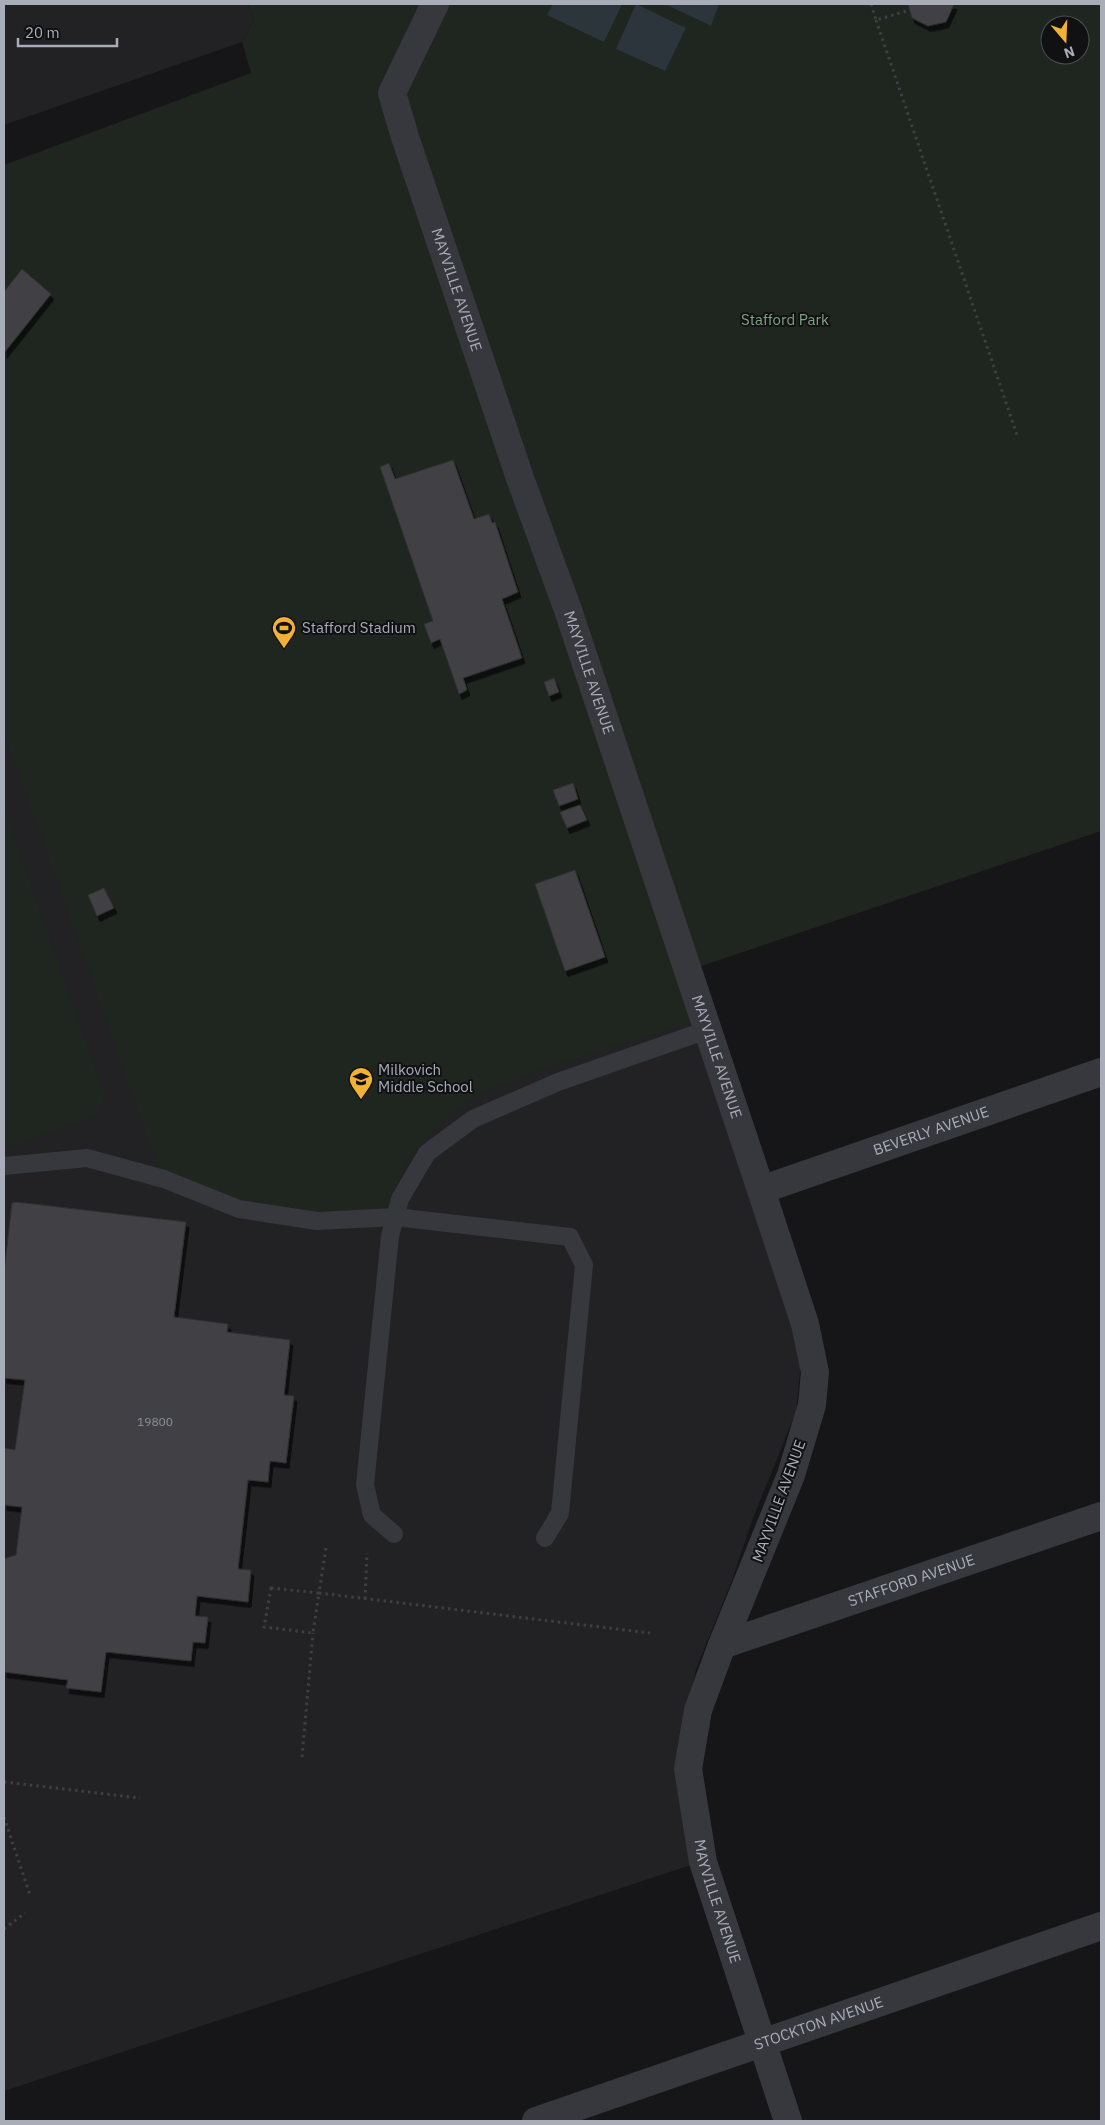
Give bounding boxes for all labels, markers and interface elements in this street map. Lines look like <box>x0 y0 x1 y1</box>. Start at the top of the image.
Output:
scale bar <box>18 15 116 47</box>
north arrow <box>1040 15 1090 65</box>
text: 20 m <box>25 23 60 42</box>
text: N <box>1062 42 1077 62</box>
street label: MAYVILLE AVENUE <box>427 226 487 354</box>
park label: Stafford Park <box>741 310 829 329</box>
street label: MAYVILLE AVENUE <box>560 608 619 737</box>
sports icon: Stafford Stadium <box>271 615 297 649</box>
place label: Stafford Stadium <box>302 618 416 637</box>
street label: MAYVILLE AVENUE <box>688 993 747 1121</box>
place label: Milkovich Middle School <box>378 1060 473 1096</box>
school or university icon: Milkovich Middle School <box>348 1066 374 1100</box>
street label: BEVERLY AVENUE <box>871 1102 991 1159</box>
house number: 19800 <box>137 1414 173 1429</box>
street label: MAYVILLE AVENUE <box>748 1437 809 1565</box>
street label: STAFFORD AVENUE <box>845 1550 977 1610</box>
street label: MAYVILLE AVENUE <box>690 1838 746 1966</box>
street label: STOCKTON AVENUE <box>751 1992 886 2054</box>

